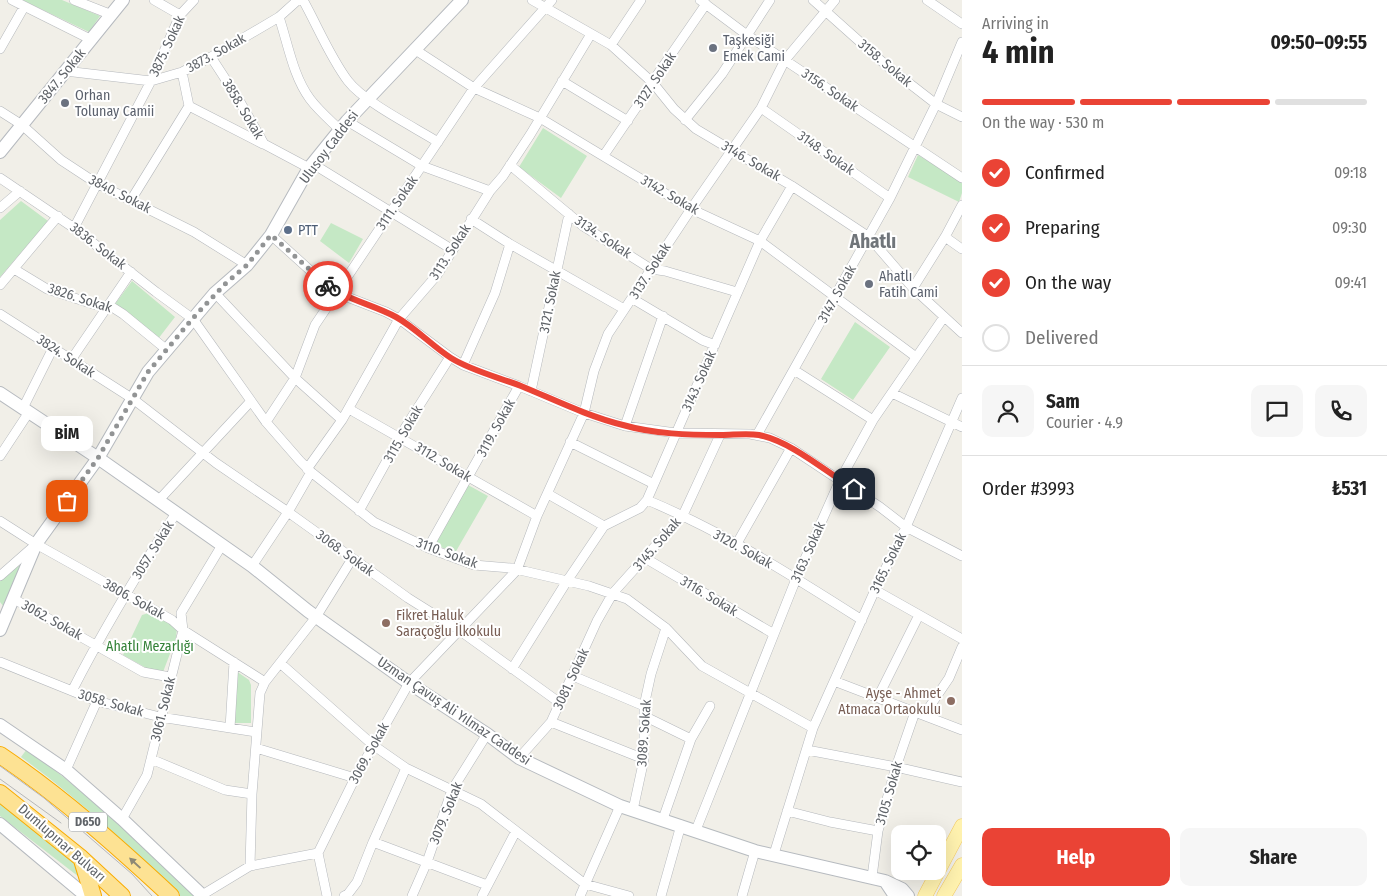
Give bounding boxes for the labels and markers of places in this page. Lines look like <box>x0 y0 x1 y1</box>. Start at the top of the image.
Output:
place label: Taşkesiği Emek Cami <box>723 32 785 65</box>
marker: Taşkesiği Emek Cami <box>707 42 719 54</box>
place label: Orhan Tolunay Camii <box>75 87 154 120</box>
marker: Orhan Tolunay Camii <box>59 97 71 109</box>
place label: PTT <box>298 222 318 239</box>
marker: PTT <box>282 224 294 236</box>
place label: Ahatlı Fatih Cami <box>879 268 938 301</box>
marker: Ahatlı Fatih Cami <box>863 278 875 290</box>
callout: BİM <box>41 416 93 451</box>
pin <box>833 468 875 510</box>
pin <box>46 480 88 522</box>
place label: Fikret Haluk Saraçoğlu İlkokulu <box>396 607 501 640</box>
marker: Fikret Haluk Saraçoğlu İlkokulu <box>380 617 392 629</box>
place label: Ayşe - Ahmet Atmaca Ortaokulu <box>838 685 941 718</box>
marker: Ayşe - Ahmet Atmaca Ortaokulu <box>945 695 957 707</box>

